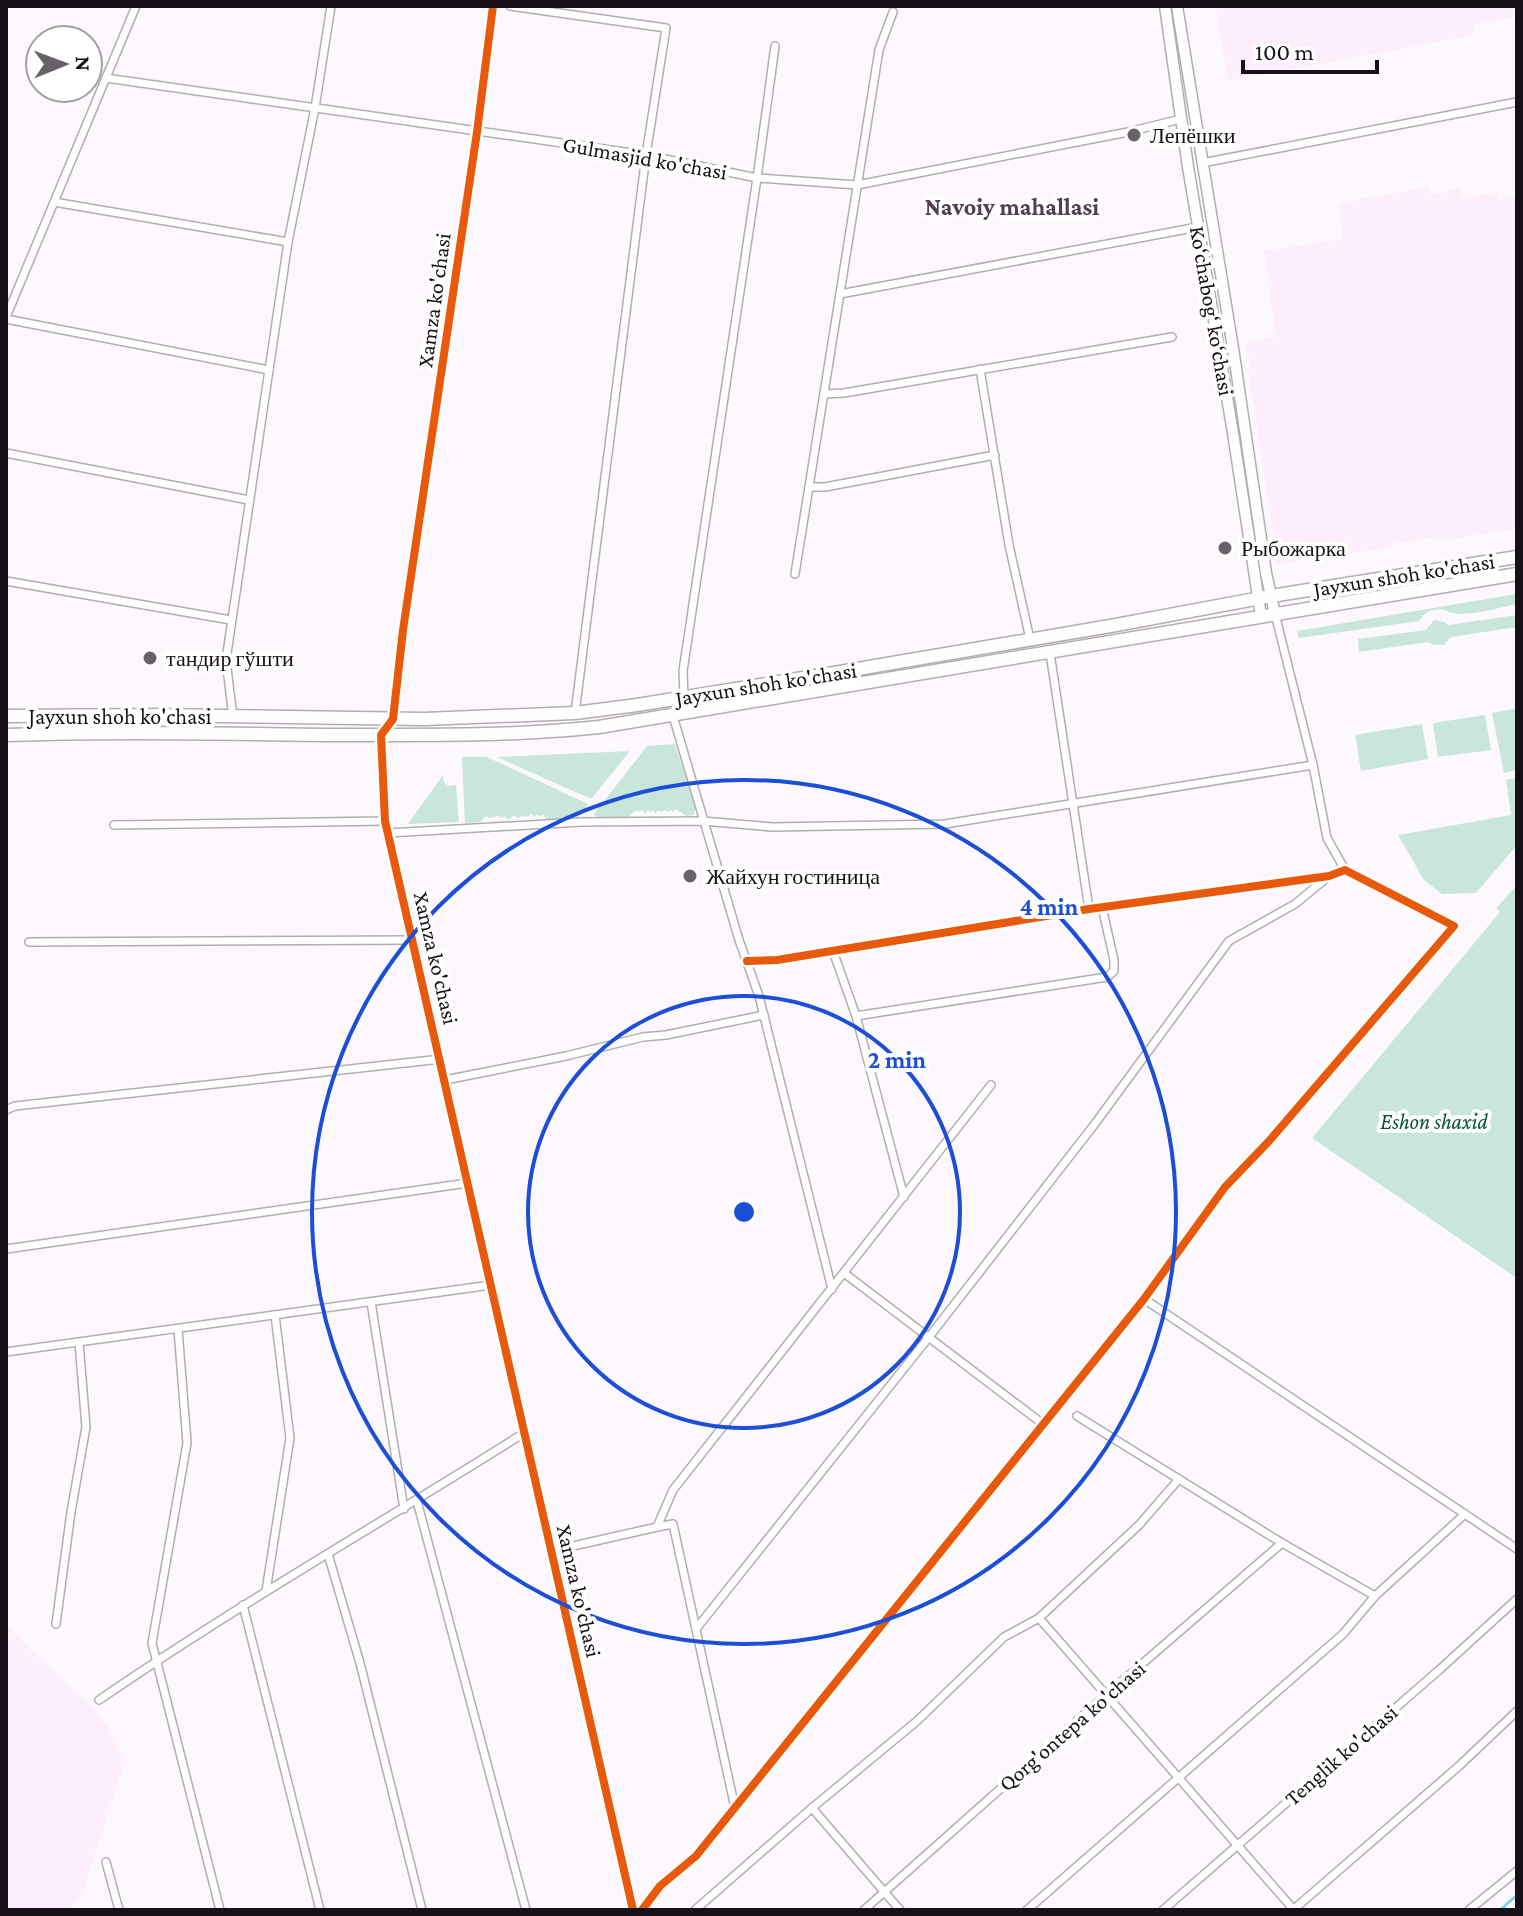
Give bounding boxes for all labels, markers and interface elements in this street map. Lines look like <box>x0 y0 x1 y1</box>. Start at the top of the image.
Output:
north arrow <box>24 24 104 104</box>
scale bar <box>1243 24 1377 74</box>
text: 100 m <box>1255 38 1314 65</box>
text: N <box>71 56 96 71</box>
place label: Лепёшки <box>1150 123 1236 148</box>
marker: Лепёшки <box>1125 126 1143 144</box>
street label: Gulmasjid ko'chasi <box>561 131 729 185</box>
district label: Navoiy mahallasi <box>925 193 1099 220</box>
street label: Ko‘chabog‘ ko‘chasi <box>1185 224 1239 398</box>
street label: Xamza ko'chasi <box>412 231 456 369</box>
place label: Рыбожарка <box>1241 536 1346 561</box>
marker: Рыбожарка <box>1216 539 1234 557</box>
street label: Jayxun shoh ko'chasi <box>1310 548 1497 602</box>
place label: тандир гўшти <box>166 646 294 671</box>
marker: тандир гўшти <box>141 649 159 667</box>
street label: Jayxun shoh ko'chasi <box>672 657 859 711</box>
street label: Jayxun shoh ko'chasi <box>26 704 212 729</box>
place label: Жайхун гостиница <box>706 864 880 889</box>
marker: Жайхун гостиница <box>681 867 699 885</box>
street label: Xamza ko'chasi <box>409 889 463 1027</box>
text: 4 min <box>1020 893 1079 920</box>
text: 2 min <box>868 1046 926 1073</box>
park label: Eshon shaxid <box>1380 1109 1488 1134</box>
centre of rings <box>730 1198 758 1226</box>
street label: Xamza ko'chasi <box>552 1522 606 1660</box>
street label: Qorg'ontepa ko'chasi <box>994 1655 1151 1796</box>
street label: Tenglik ko'chasi <box>1280 1699 1403 1811</box>

